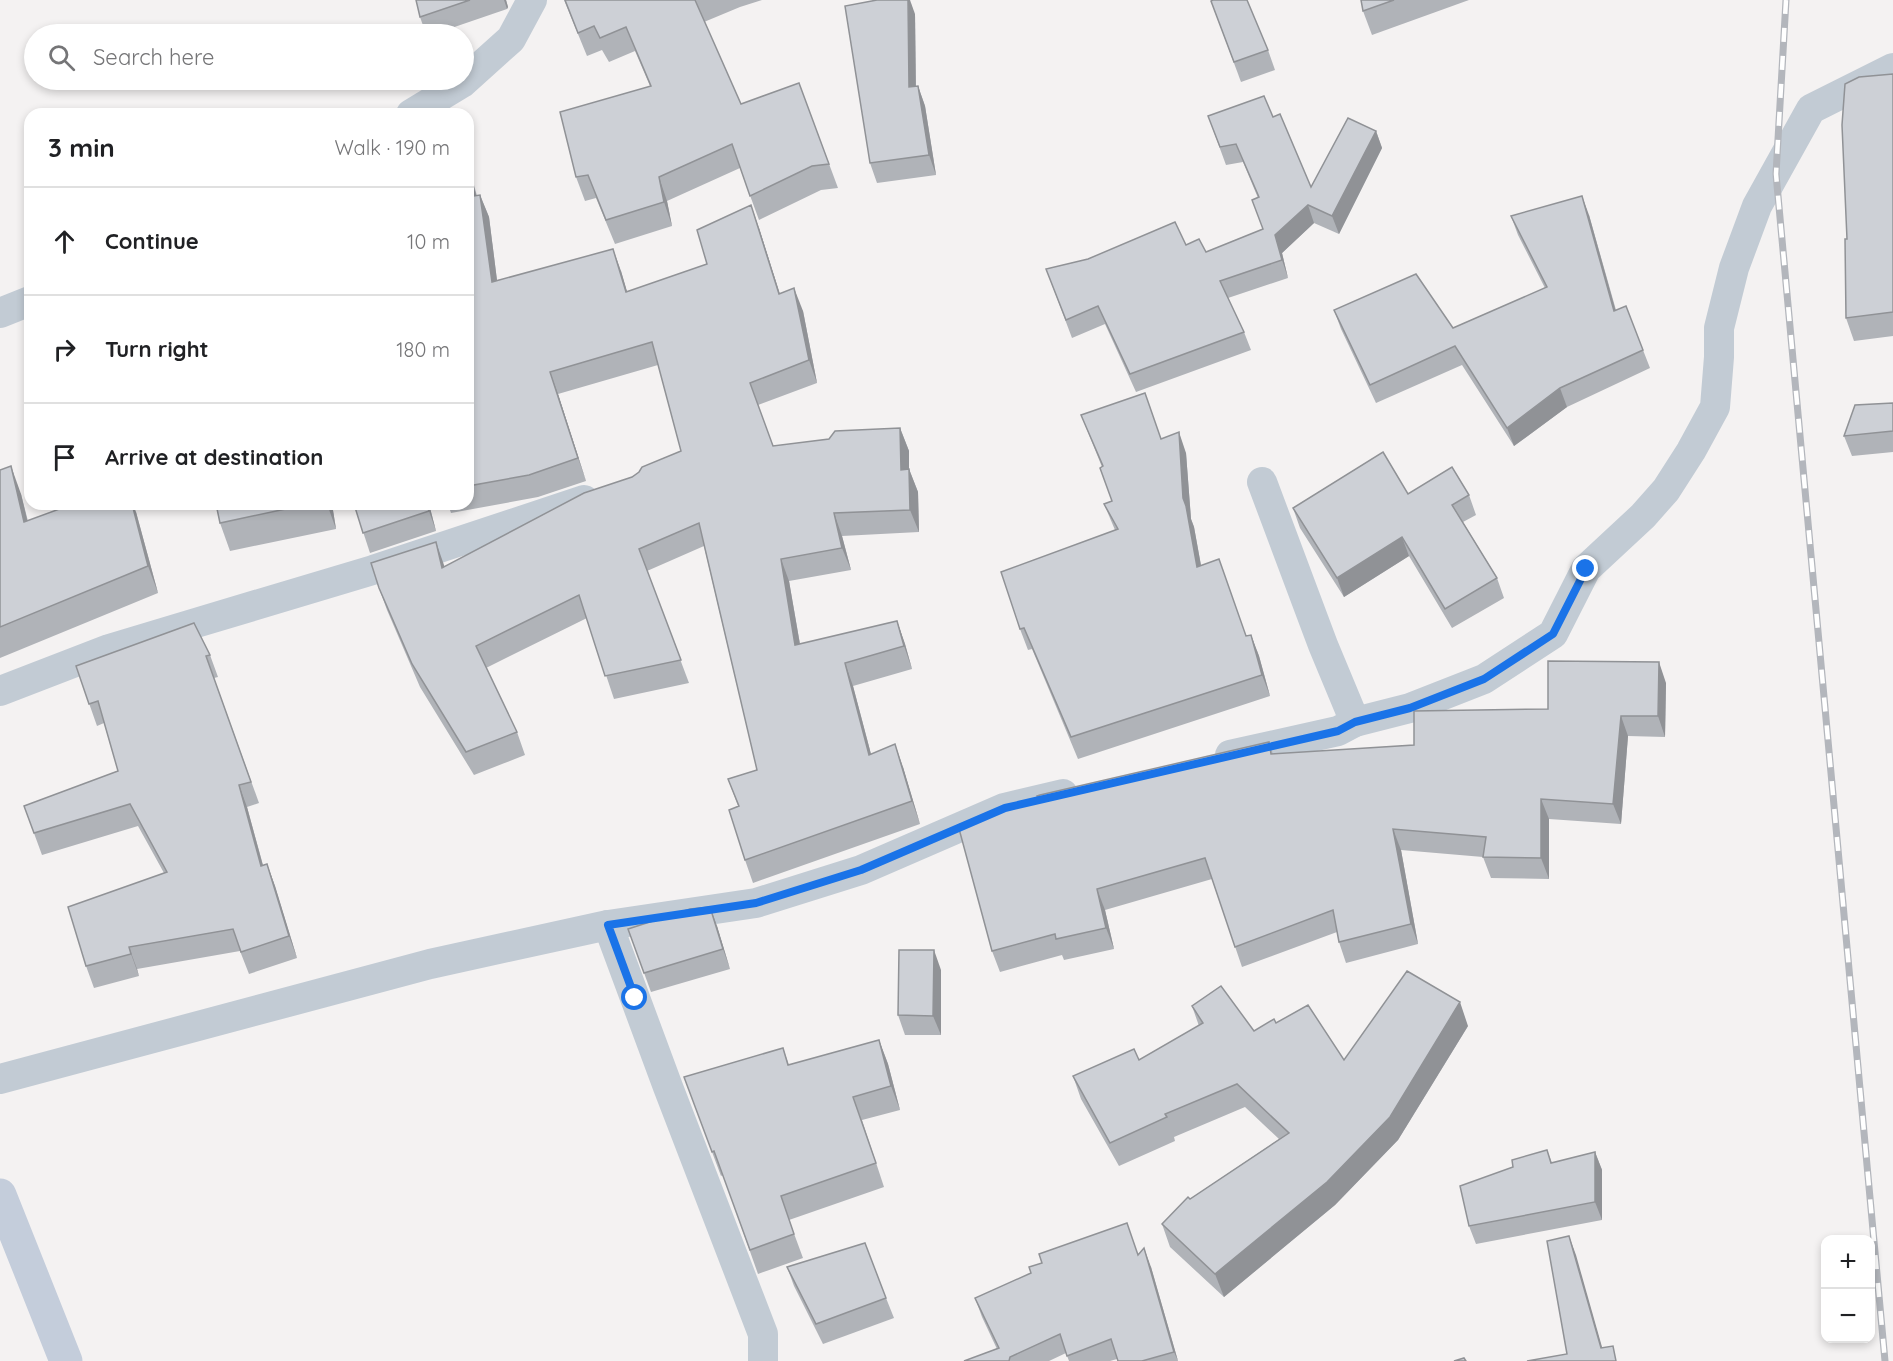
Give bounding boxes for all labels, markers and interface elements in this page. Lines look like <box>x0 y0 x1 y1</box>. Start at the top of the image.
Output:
search box <box>24 24 474 90</box>
icon: search <box>45 41 78 74</box>
text: Search here <box>93 43 214 71</box>
text: 3 min <box>48 131 115 164</box>
text: Walk · 190 m <box>334 135 450 160</box>
icon: ahead <box>48 225 81 258</box>
text: Continue <box>105 227 199 255</box>
text: 10 m <box>407 229 450 254</box>
icon: right <box>48 333 81 366</box>
text: Turn right <box>105 335 209 363</box>
text: 180 m <box>396 337 450 362</box>
icon: arrive <box>48 441 81 474</box>
text: Arrive at destination <box>105 443 323 471</box>
route end <box>1572 555 1598 581</box>
route start <box>621 984 647 1010</box>
map controls <box>1821 1235 1875 1343</box>
button: + <box>1821 1235 1875 1289</box>
button: − <box>1821 1289 1875 1343</box>

